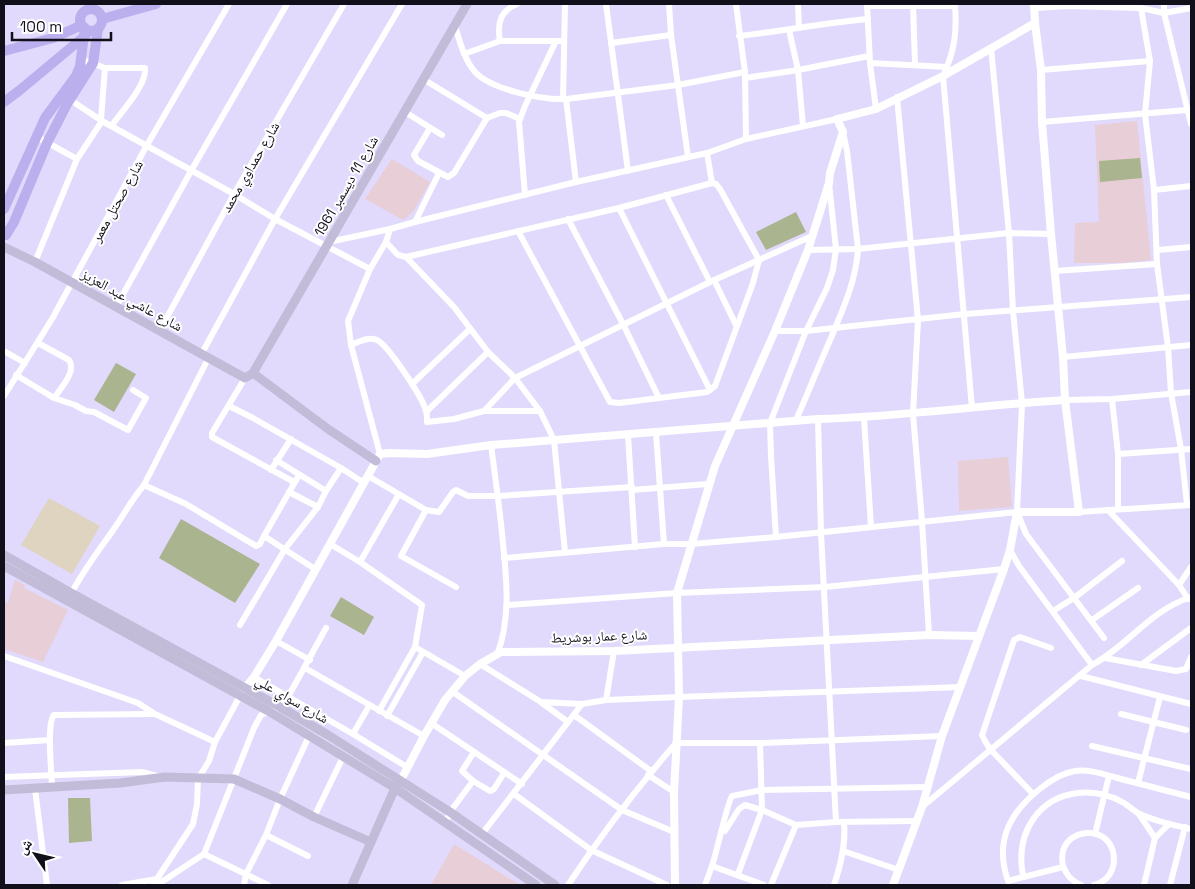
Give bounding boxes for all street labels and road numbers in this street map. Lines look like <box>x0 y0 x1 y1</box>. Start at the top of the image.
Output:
street label: شارع حمداوي محمد <box>217 118 285 217</box>
street label: شارع 11 ديسمبر 1961 <box>310 132 383 240</box>
street label: شارع صحتل معمر <box>87 157 148 247</box>
street label: شارع عاشي عبد العزيز <box>76 264 186 337</box>
street label: شارع عمار بوشريط <box>550 625 648 648</box>
street label: شارع سواي علي <box>251 671 332 729</box>

